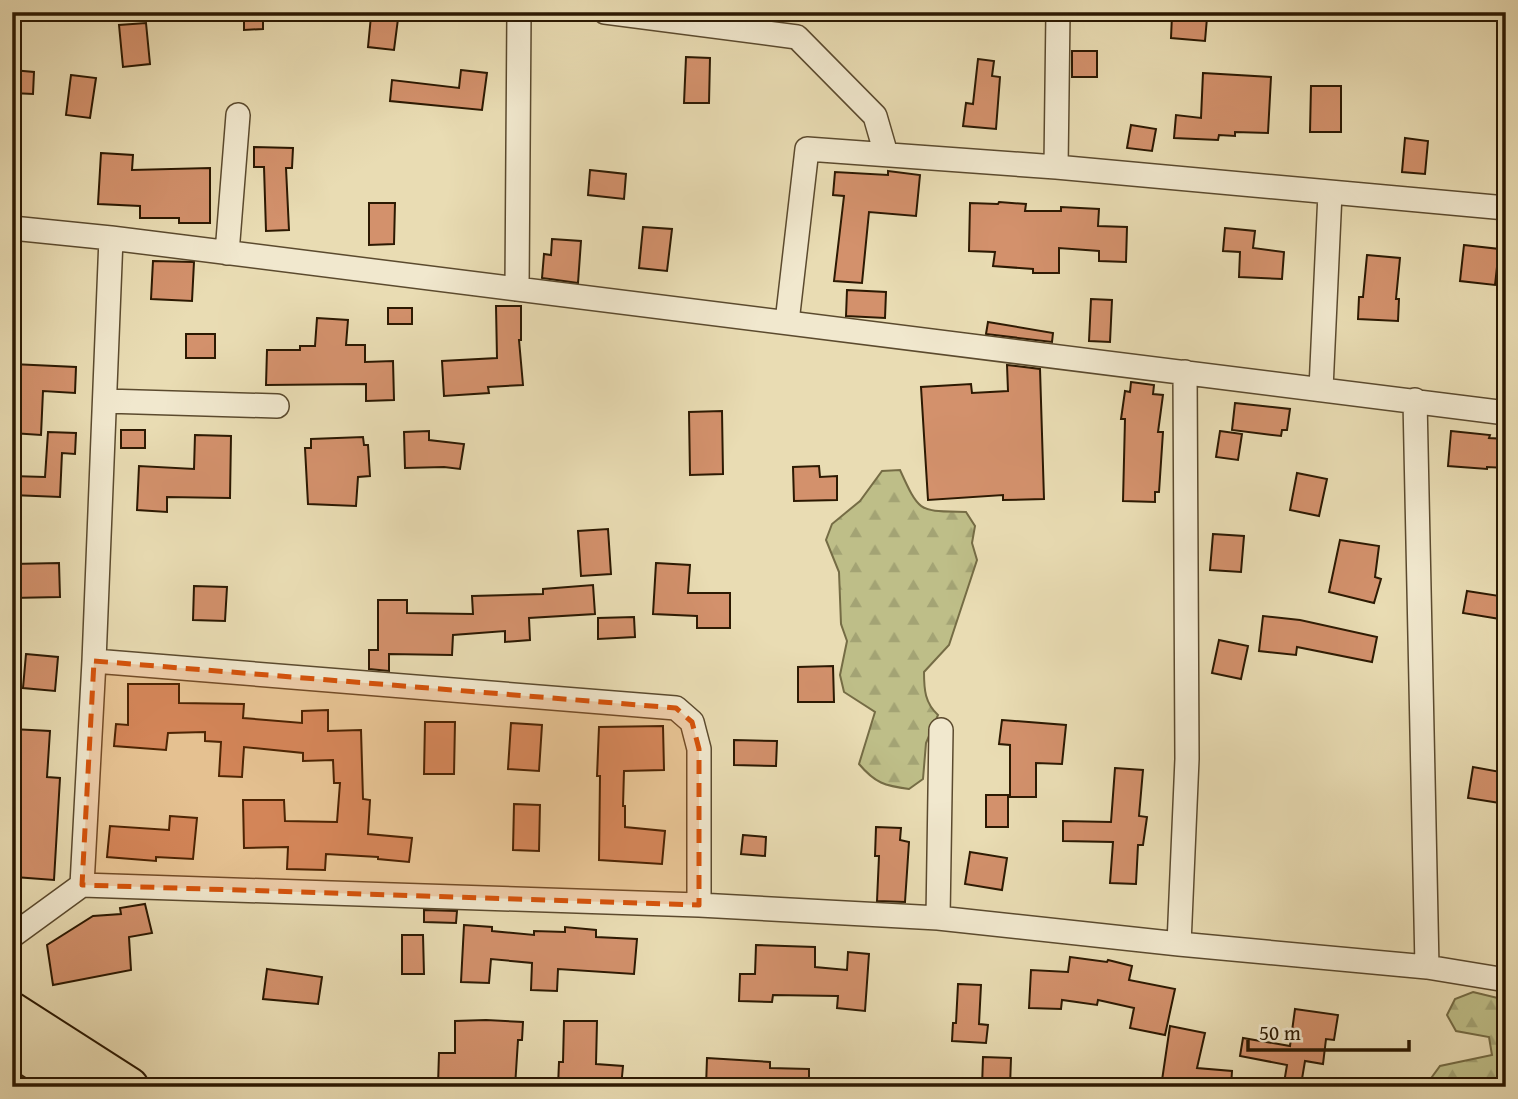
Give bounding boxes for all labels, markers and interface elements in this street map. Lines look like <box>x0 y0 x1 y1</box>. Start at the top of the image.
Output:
scale bar <box>1248 1008 1410 1052</box>
text: 50 m <box>1259 1017 1301 1048</box>

